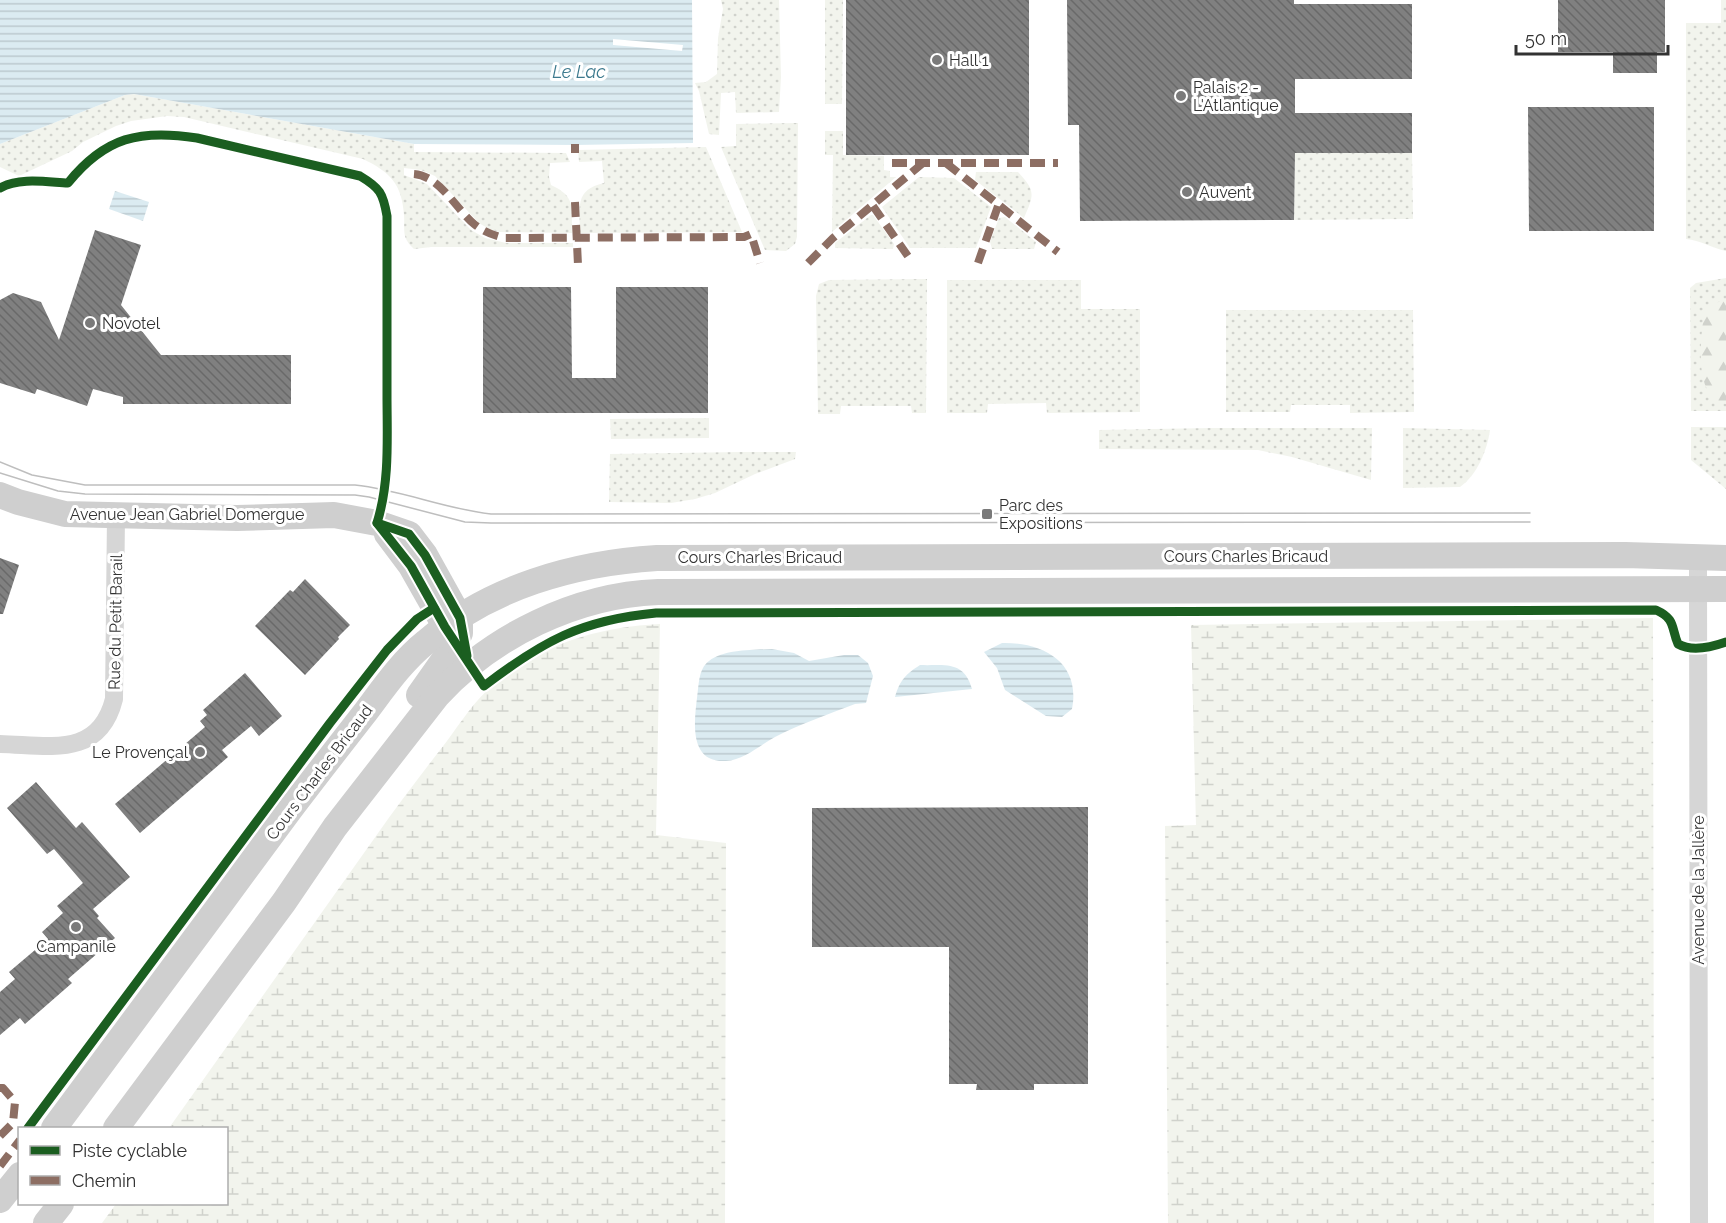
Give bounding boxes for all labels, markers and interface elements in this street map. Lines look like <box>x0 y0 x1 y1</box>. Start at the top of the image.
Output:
scale bar <box>1516 18 1668 56</box>
text: 50 m <box>1525 28 1567 49</box>
place label: Hall 1 <box>949 51 989 70</box>
marker: Hall 1 <box>930 53 944 67</box>
water label: Le Lac <box>552 61 606 82</box>
place label: Palais 2 - L'Atlantique <box>1193 78 1279 115</box>
marker: Palais 2 - L'Atlantique <box>1174 89 1188 103</box>
place label: Auvent <box>1199 183 1252 202</box>
marker: Auvent <box>1180 185 1194 199</box>
place label: Novotel <box>102 314 161 333</box>
marker: Novotel <box>83 316 97 330</box>
place label: Parc des Expositions <box>999 496 1083 533</box>
street label: Avenue Jean Gabriel Domergue <box>70 505 304 524</box>
marker: Parc des Expositions <box>980 507 994 521</box>
street label: Cours Charles Bricaud <box>1164 547 1328 566</box>
street label: Cours Charles Bricaud <box>678 548 842 567</box>
street label: Rue du Petit Barail <box>105 553 126 690</box>
street label: Cours Charles Bricaud <box>262 701 376 844</box>
place label: Le Provençal <box>92 743 189 762</box>
marker: Le Provençal <box>193 745 207 759</box>
street label: Avenue de la Jallère <box>1689 815 1708 965</box>
marker: Campanile <box>69 920 83 934</box>
place label: Campanile <box>36 937 116 956</box>
legend <box>18 1127 228 1205</box>
text: Piste cyclable <box>72 1140 188 1161</box>
text: Chemin <box>72 1170 136 1191</box>

